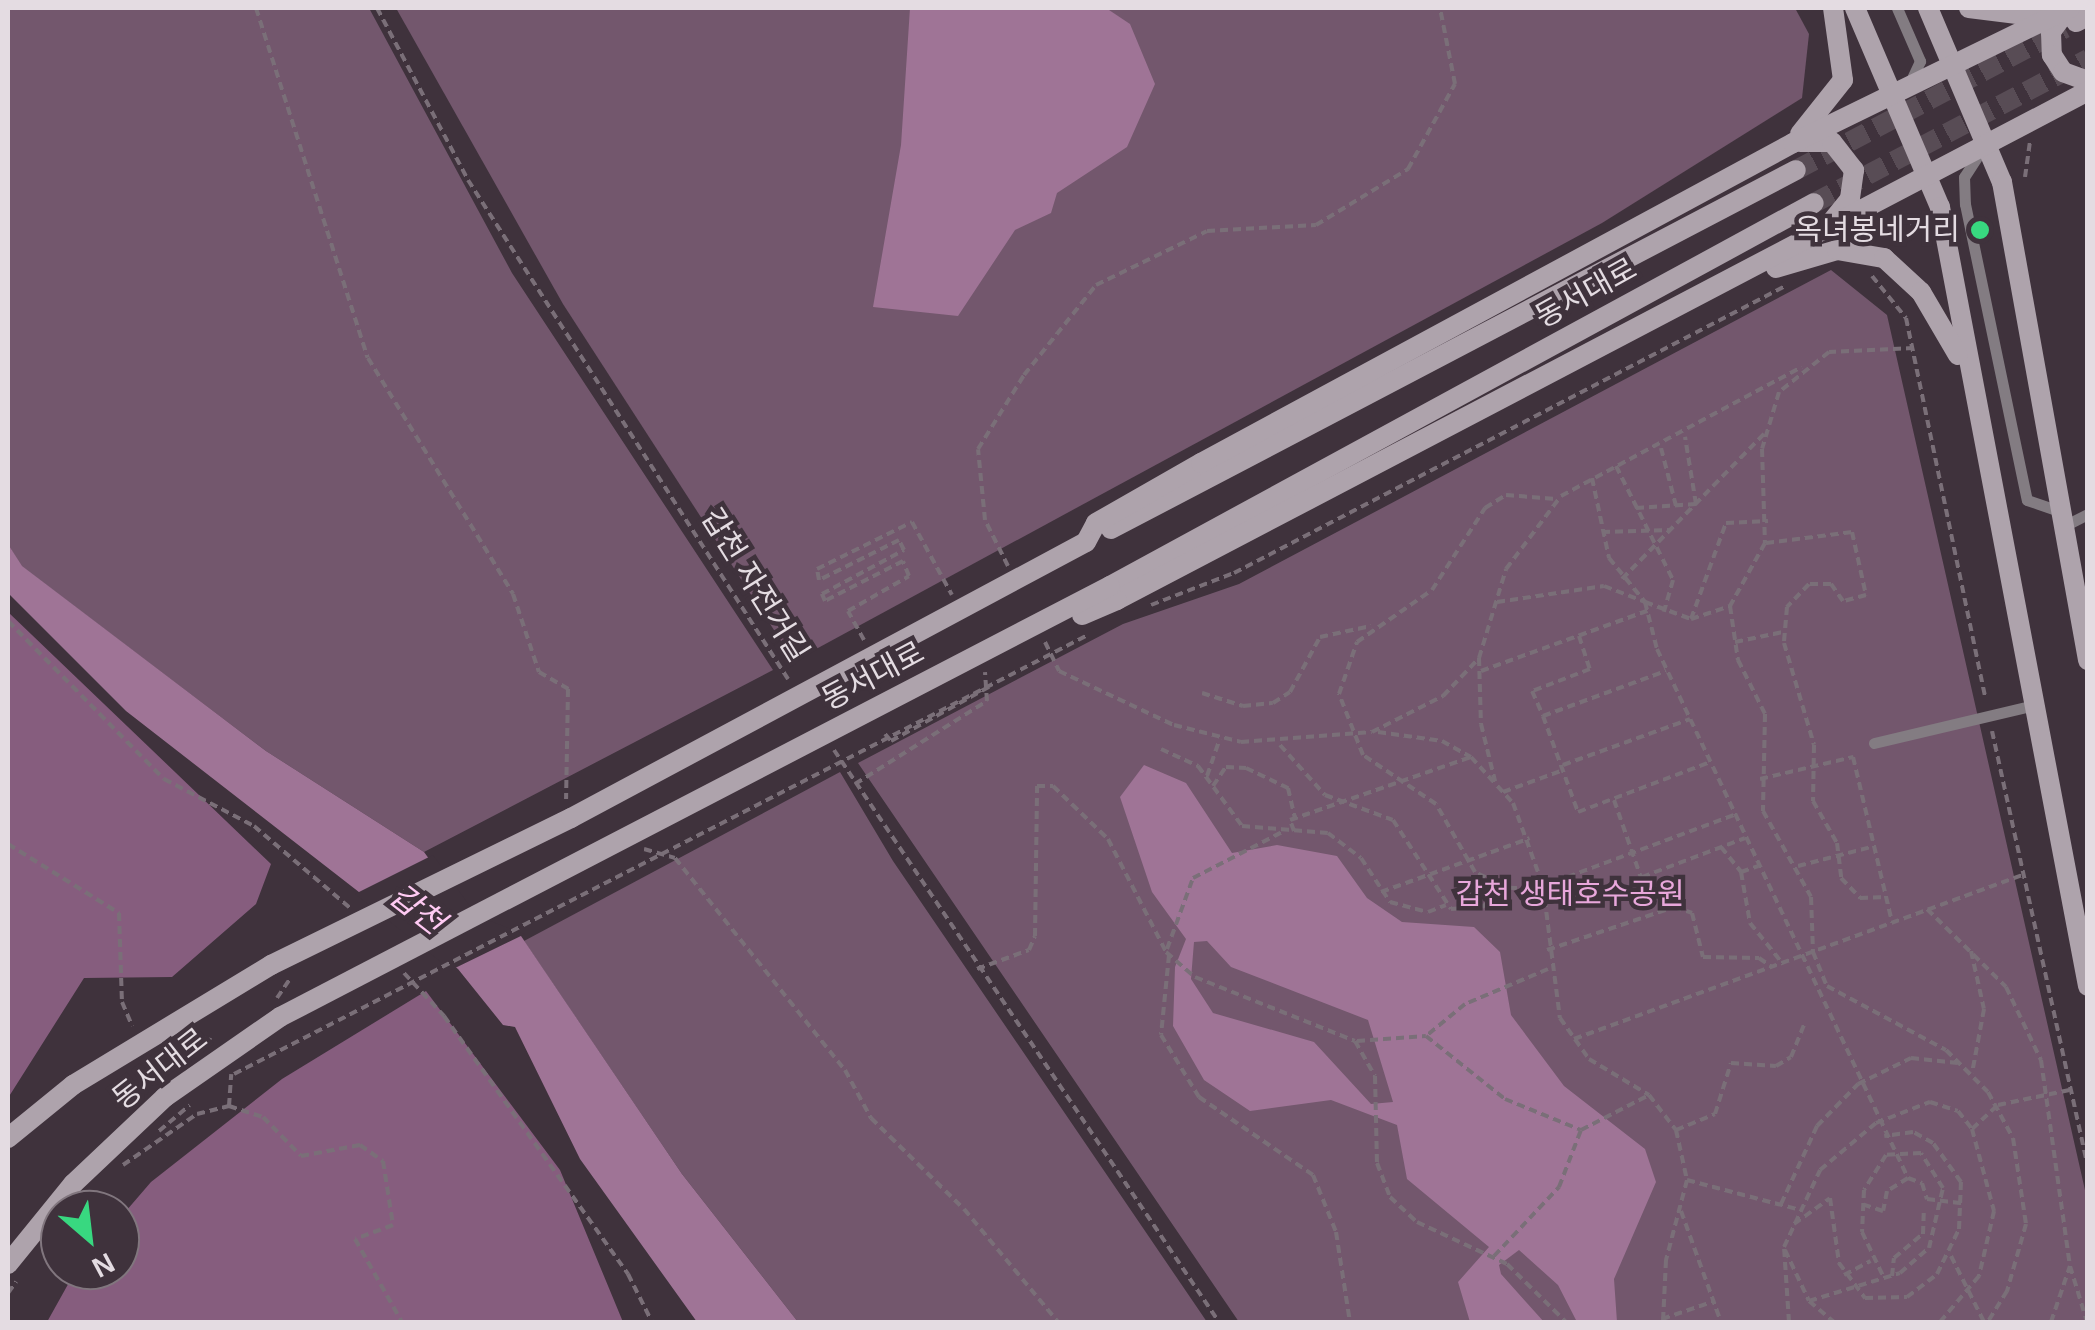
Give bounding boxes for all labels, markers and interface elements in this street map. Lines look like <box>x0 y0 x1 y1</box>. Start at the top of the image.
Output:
place label: 옥녀봉네거리 <box>1794 212 1960 248</box>
marker: 옥녀봉네거리 <box>1969 219 1991 241</box>
street label: 동서대로 <box>1529 250 1643 336</box>
street label: 갑천 자전거길 <box>694 502 816 668</box>
street label: 동서대로 <box>816 634 930 718</box>
water label: 갑천 <box>382 876 452 942</box>
park label: 갑천 생태호수공원 <box>1455 876 1685 912</box>
street label: 동서대로 <box>105 1021 215 1117</box>
north arrow <box>40 1190 140 1290</box>
text: N <box>87 1247 120 1284</box>

